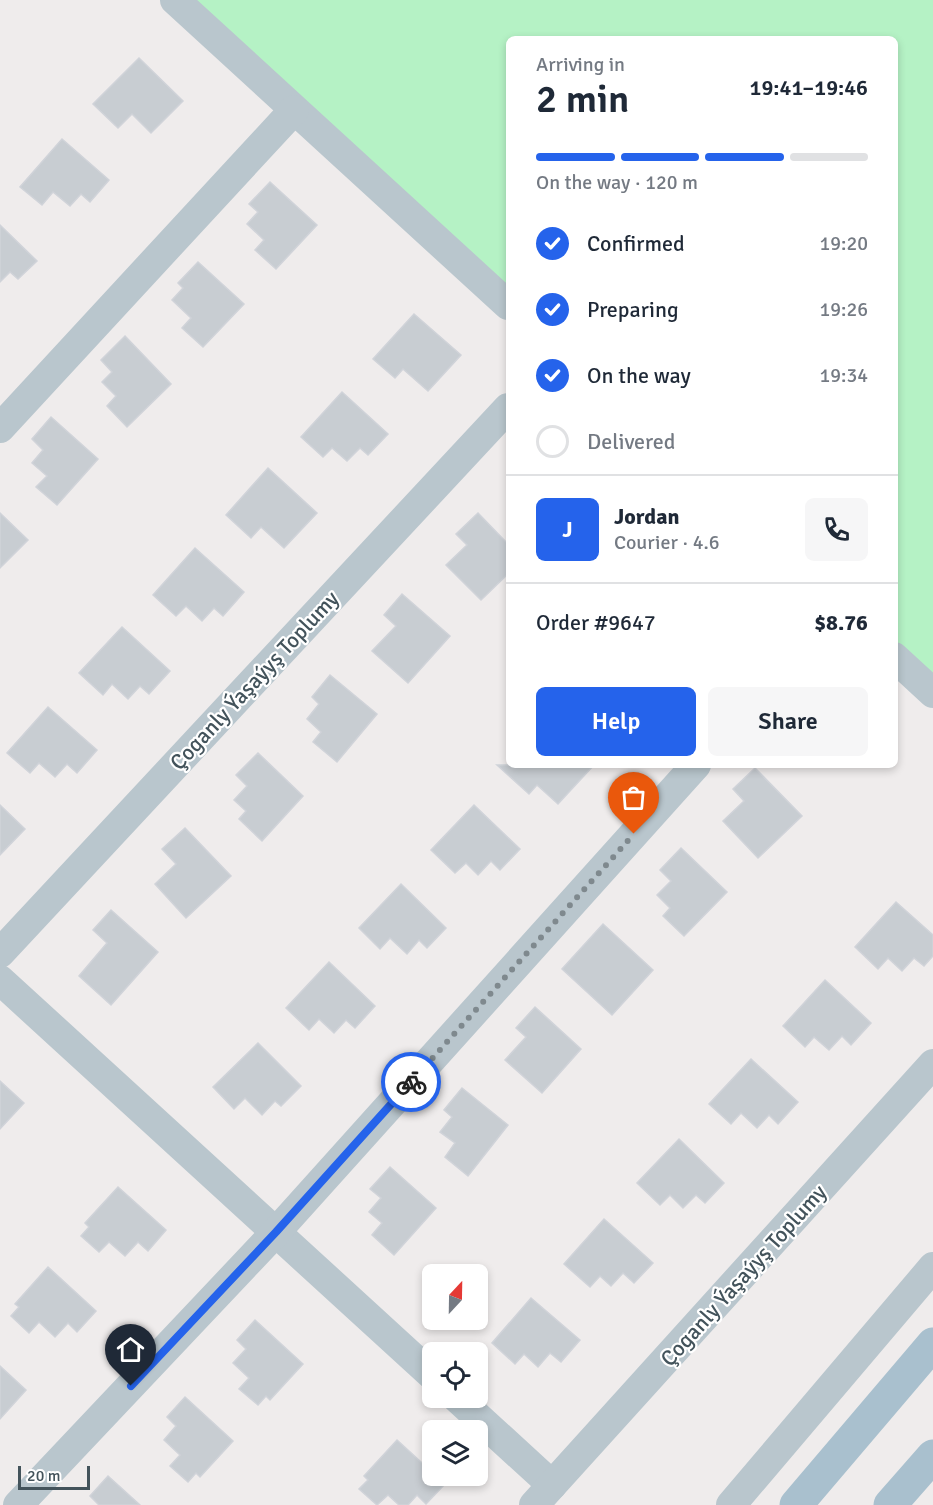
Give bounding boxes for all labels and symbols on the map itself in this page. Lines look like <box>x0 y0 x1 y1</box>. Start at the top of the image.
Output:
street label: Çoganly Ýaşaýyş Toplumy <box>164 585 345 776</box>
pin <box>608 772 659 834</box>
courier <box>381 1052 441 1112</box>
street label: Çoganly Ýaşaýyş Toplumy <box>655 1178 833 1372</box>
north arrow <box>422 1264 488 1330</box>
pin <box>105 1324 156 1386</box>
scale bar <box>18 1463 90 1490</box>

